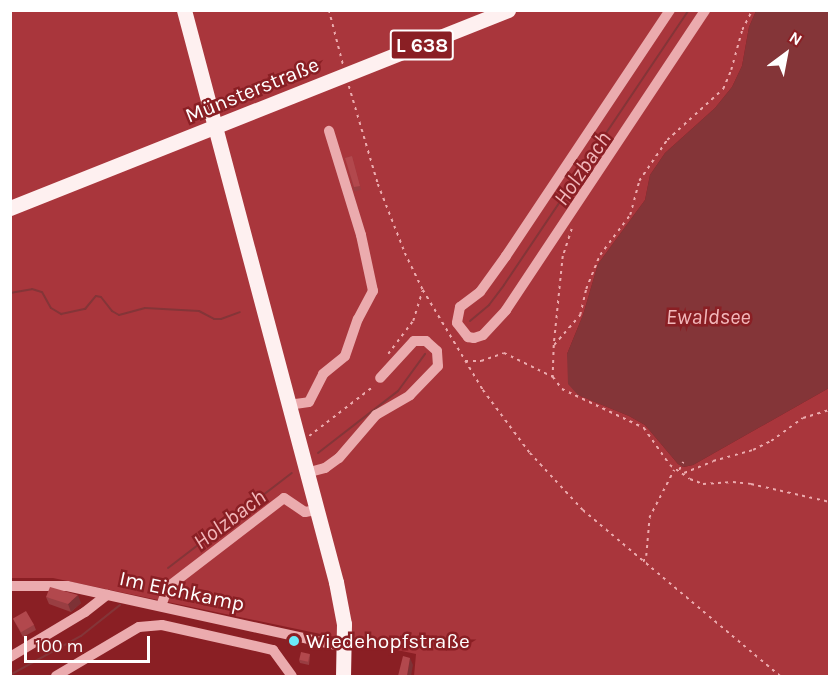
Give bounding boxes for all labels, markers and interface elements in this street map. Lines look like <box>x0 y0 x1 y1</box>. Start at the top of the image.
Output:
north arrow <box>756 24 816 84</box>
text: N <box>786 27 806 49</box>
road number: L 638 <box>389 28 455 62</box>
street label: Münsterstraße <box>181 52 323 128</box>
water label: Holzbach <box>549 127 617 211</box>
water label: Ewaldsee <box>666 305 750 331</box>
water label: Holzbach <box>189 484 271 556</box>
street label: Im Eichkamp <box>117 565 247 617</box>
scale bar <box>27 624 153 662</box>
place label: Wiedehopfstraße <box>306 628 470 654</box>
marker: Wiedehopfstraße <box>287 634 301 648</box>
text: 100 m <box>35 635 83 657</box>

